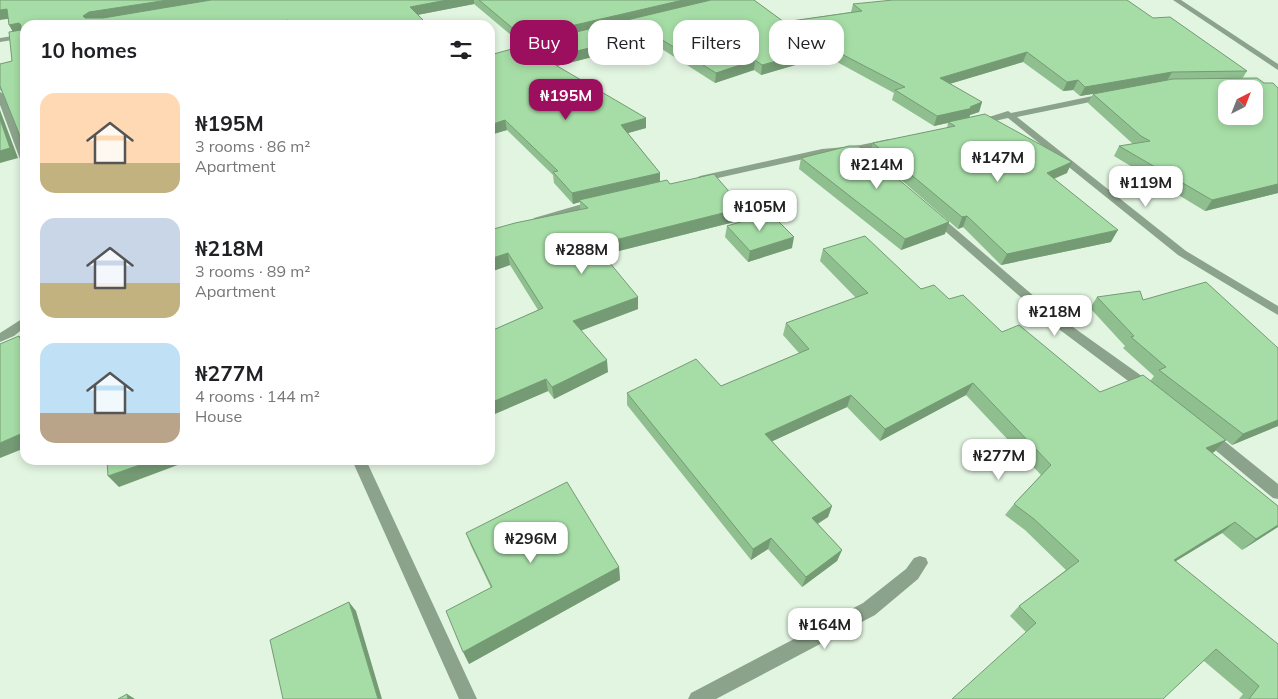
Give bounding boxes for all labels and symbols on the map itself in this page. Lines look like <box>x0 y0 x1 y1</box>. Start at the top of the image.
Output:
pin: ₦195M <box>531 78 601 121</box>
north arrow <box>1218 80 1262 125</box>
pin: ₦147M <box>963 140 1033 183</box>
pin: ₦214M <box>842 148 912 190</box>
pin: ₦119M <box>1111 166 1181 208</box>
pin: ₦105M <box>725 190 795 232</box>
pin: ₦288M <box>547 232 617 275</box>
pin: ₦218M <box>1020 294 1090 337</box>
pin: ₦277M <box>964 438 1034 481</box>
pin: ₦296M <box>496 522 566 564</box>
pin: ₦164M <box>790 608 860 650</box>

